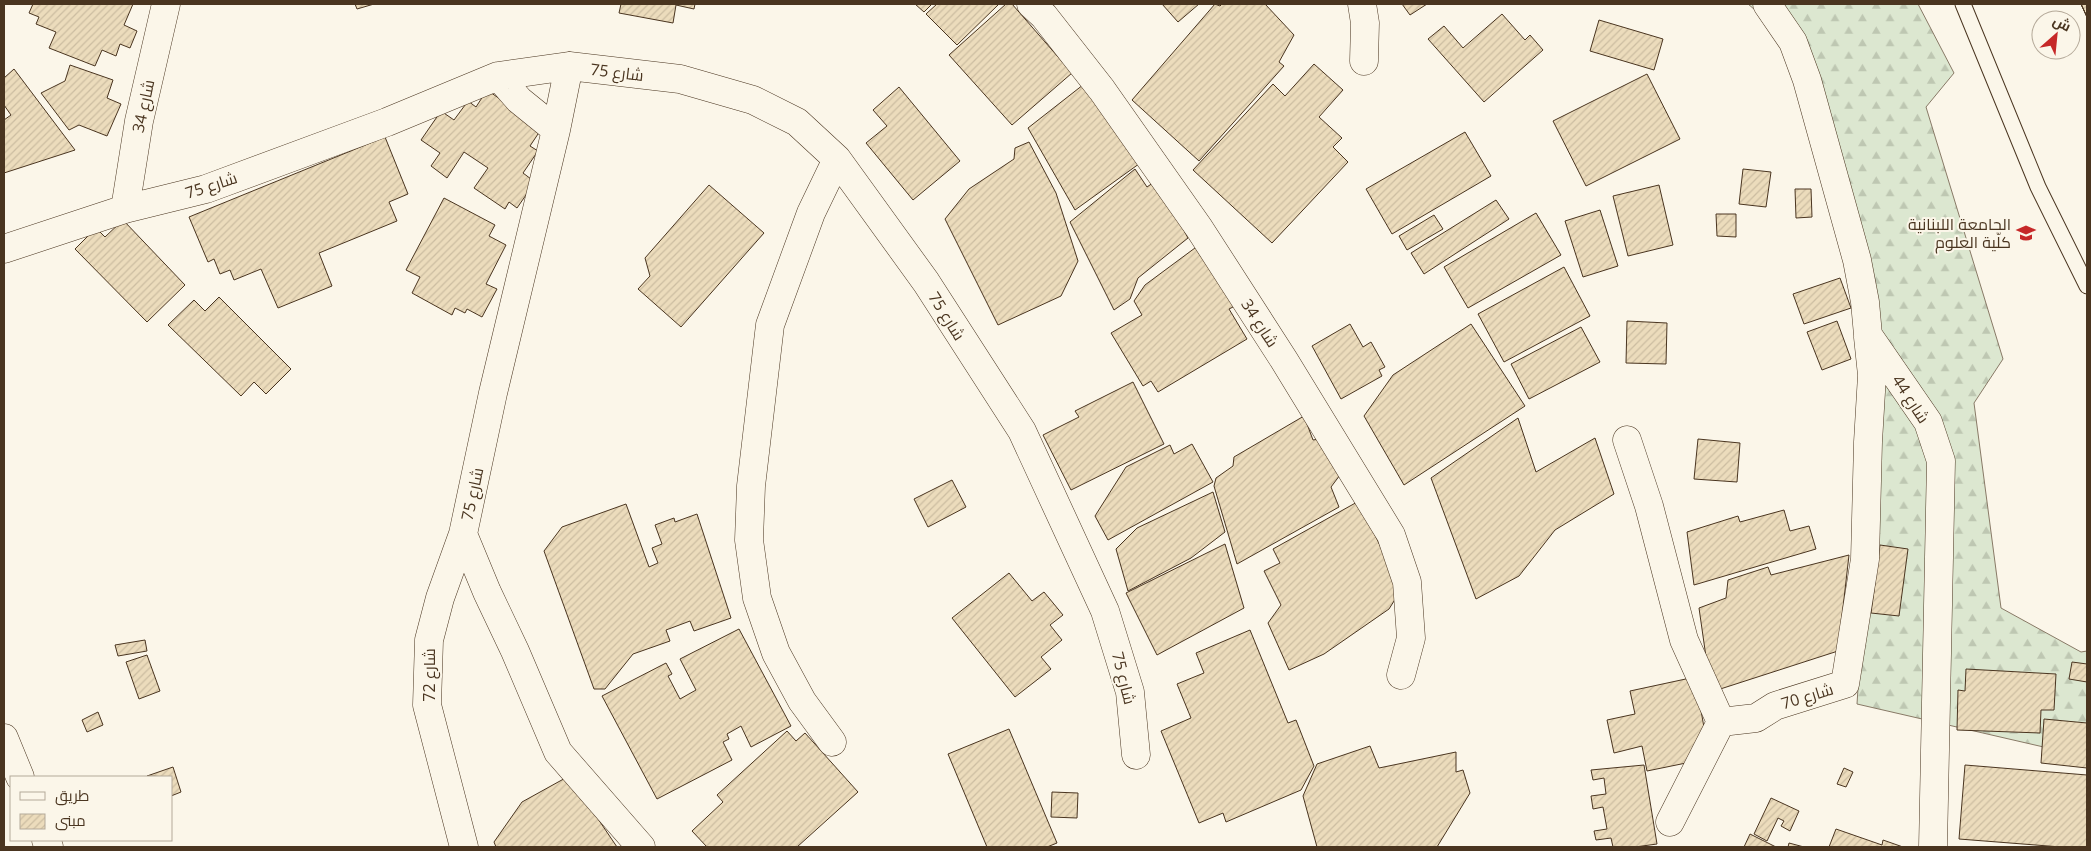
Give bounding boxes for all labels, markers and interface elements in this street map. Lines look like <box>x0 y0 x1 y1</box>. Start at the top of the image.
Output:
north arrow <box>2031 10 2081 60</box>
text: ش <box>2050 10 2074 36</box>
street label: شارع 75 <box>589 58 645 87</box>
street label: شارع 34 <box>127 78 160 135</box>
street label: شارع 75 <box>182 166 240 205</box>
place label: الجامعة اللبنانية كلّية العلوم <box>1908 213 2011 254</box>
school or university icon: الجامعة اللبنانية كلّية العلوم <box>2015 222 2037 244</box>
street label: شارع 75 <box>923 288 970 345</box>
street label: شارع 34 <box>1235 295 1284 352</box>
street label: شارع 44 <box>1886 371 1935 428</box>
street label: شارع 75 <box>456 466 489 523</box>
street label: شارع 72 <box>418 648 441 702</box>
street label: شارع 75 <box>1106 649 1141 707</box>
street label: شارع 70 <box>1778 678 1836 715</box>
legend <box>10 776 172 841</box>
text: طريق <box>55 785 89 806</box>
text: مبنى <box>55 810 86 831</box>

